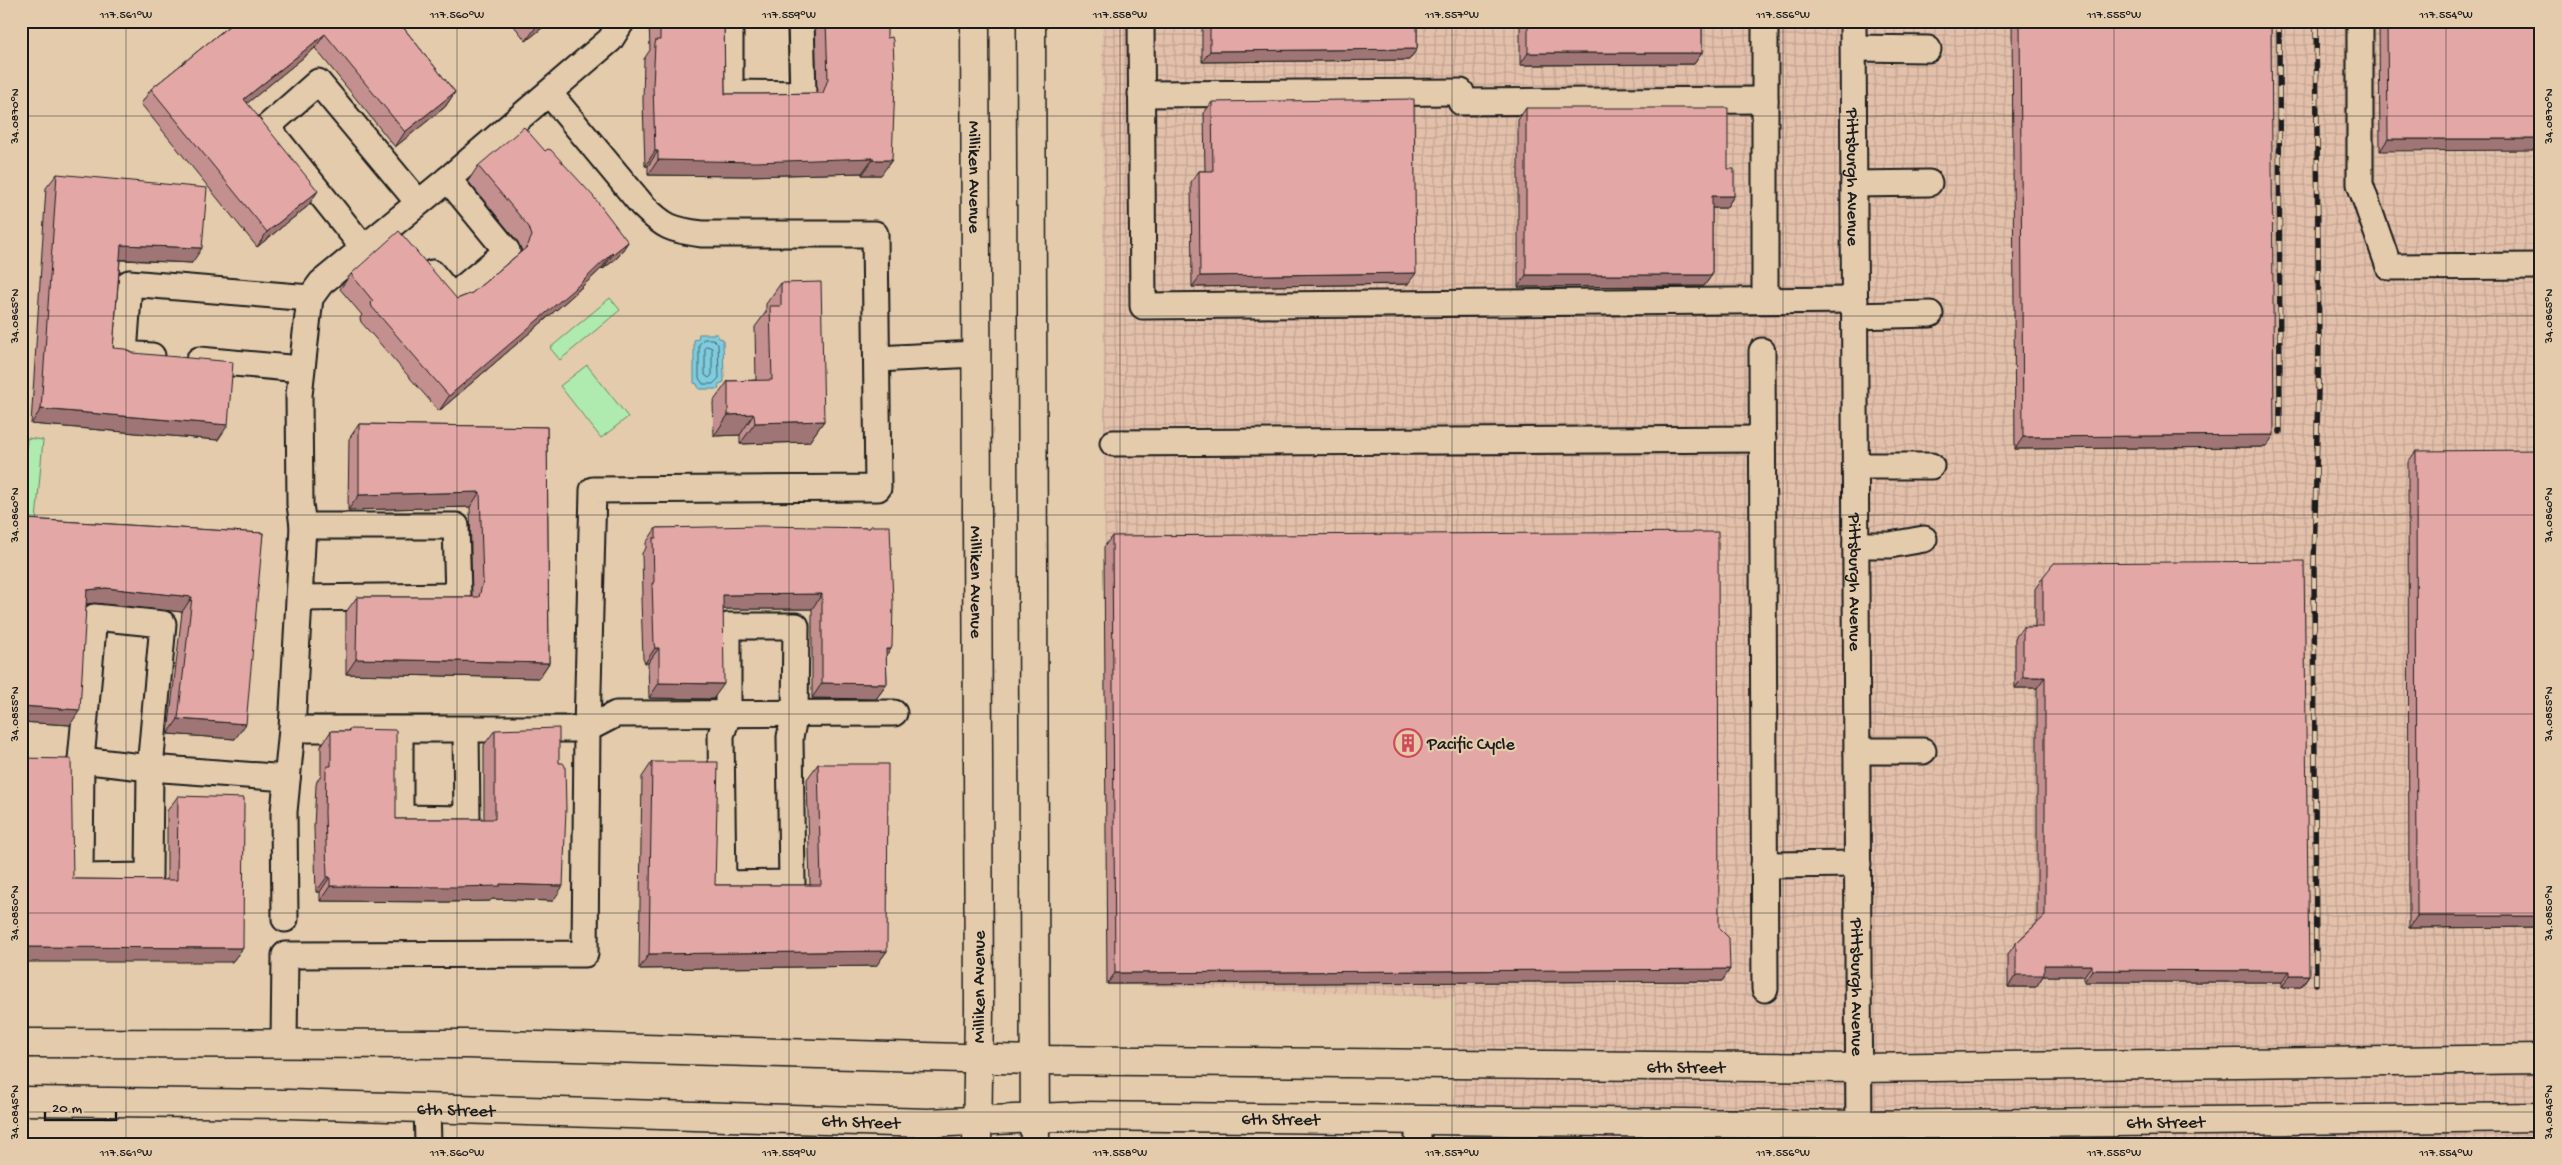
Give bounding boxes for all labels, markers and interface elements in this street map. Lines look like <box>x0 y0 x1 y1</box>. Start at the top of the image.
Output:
text: 117.561°W <box>99 9 152 23</box>
text: 117.560°W <box>429 9 484 23</box>
text: 117.559°W <box>761 9 816 23</box>
text: 117.558°W <box>1092 9 1147 23</box>
text: 117.557°W <box>1424 9 1479 23</box>
text: 117.556°W <box>1755 9 1810 23</box>
text: 117.555°W <box>2086 9 2141 23</box>
text: 117.554°W <box>2418 9 2473 23</box>
text: 34.0870°N <box>9 88 23 145</box>
text: 34.0870°N <box>2543 88 2557 145</box>
street label: Pittsburgh Avenue <box>1840 107 1862 247</box>
street label: Milliken Avenue <box>962 121 984 234</box>
text: 34.0865°N <box>9 288 23 344</box>
text: 34.0865°N <box>2543 288 2557 344</box>
text: 34.0860°N <box>9 487 23 544</box>
text: 34.0860°N <box>2543 487 2557 544</box>
street label: Pittsburgh Avenue <box>1843 512 1864 652</box>
street label: Milliken Avenue <box>964 526 986 639</box>
text: 34.0855°N <box>9 686 23 742</box>
text: 34.0855°N <box>2543 686 2557 742</box>
building icon: Pacific Cycle <box>1393 728 1423 758</box>
place label: Pacific Cycle <box>1426 735 1515 756</box>
text: 34.0850°N <box>9 885 23 942</box>
text: 34.0850°N <box>2543 885 2557 942</box>
street label: Pittsburgh Avenue <box>1845 917 1867 1057</box>
street label: Milliken Avenue <box>970 930 991 1043</box>
street label: 6th Street <box>1646 1058 1727 1080</box>
text: 34.0845°N <box>9 1085 23 1140</box>
text: 34.0845°N <box>2543 1085 2557 1140</box>
scale bar <box>45 1090 116 1122</box>
text: 20 m <box>52 1100 82 1118</box>
street label: 6th Street <box>416 1100 497 1123</box>
street label: 6th Street <box>1241 1110 1321 1132</box>
street label: 6th Street <box>821 1112 902 1135</box>
street label: 6th Street <box>2126 1113 2206 1135</box>
text: 117.561°W <box>99 1147 152 1161</box>
text: 117.560°W <box>429 1147 484 1161</box>
text: 117.559°W <box>761 1147 816 1161</box>
text: 117.558°W <box>1092 1147 1147 1161</box>
text: 117.557°W <box>1424 1147 1479 1161</box>
text: 117.556°W <box>1755 1147 1810 1161</box>
text: 117.555°W <box>2086 1147 2141 1161</box>
text: 117.554°W <box>2418 1147 2473 1161</box>

